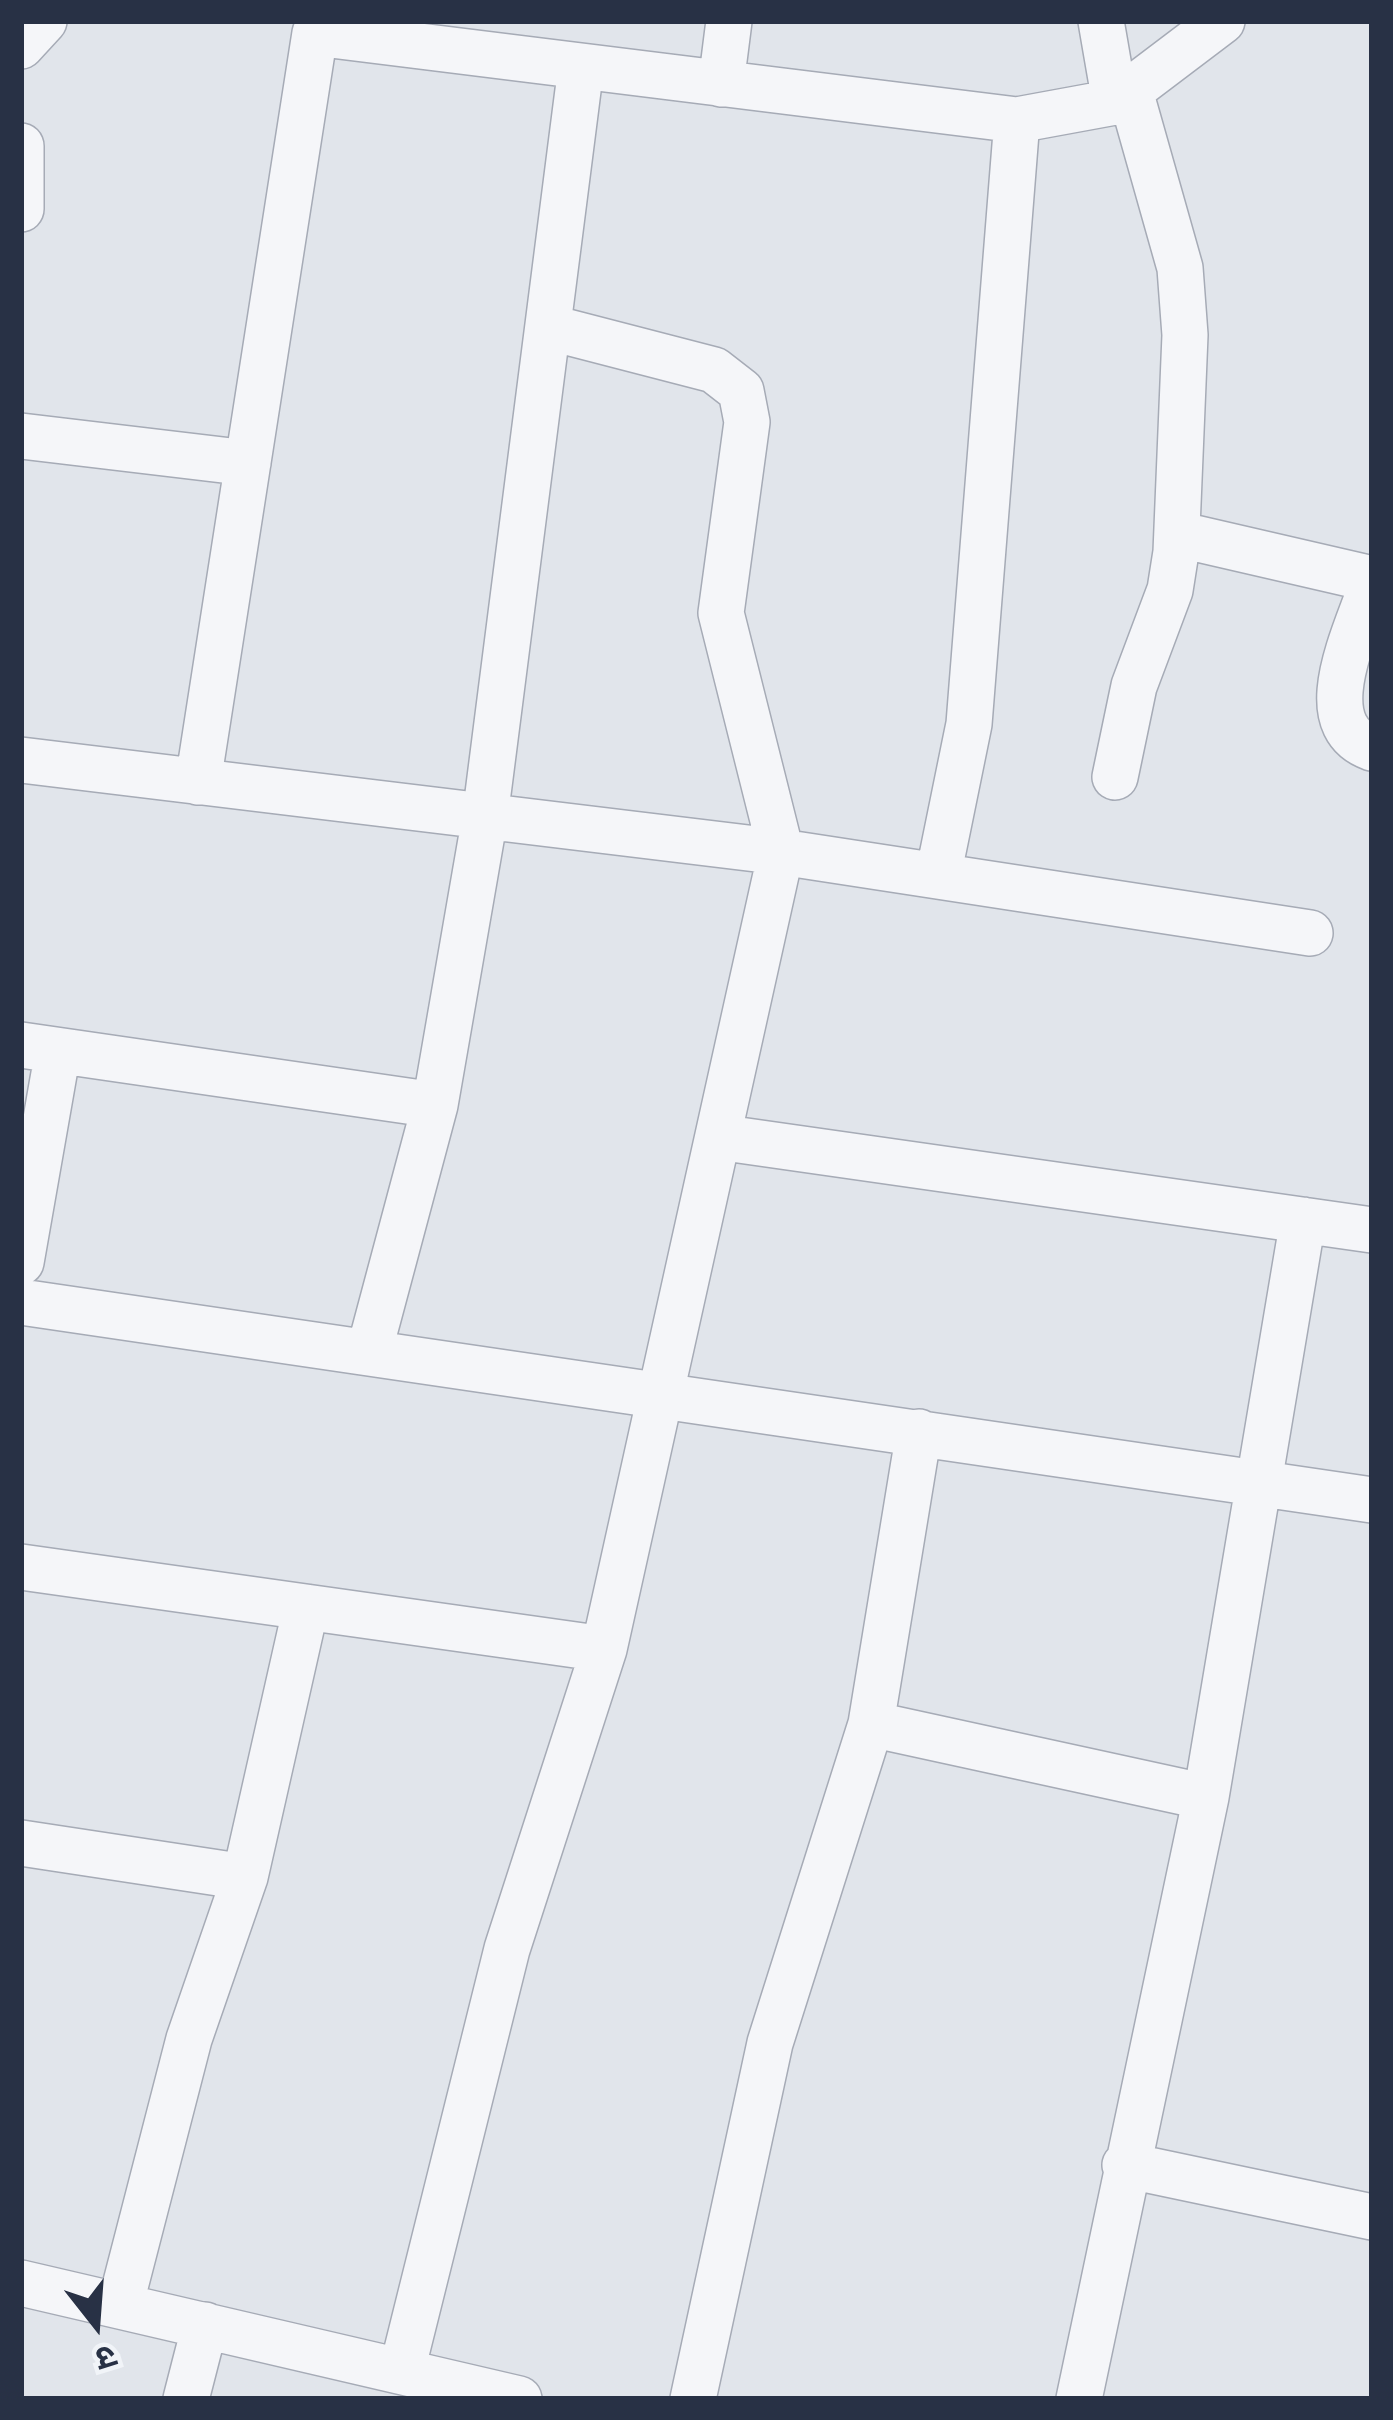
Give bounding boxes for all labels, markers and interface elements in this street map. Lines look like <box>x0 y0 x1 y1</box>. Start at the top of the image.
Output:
north arrow <box>36 2264 156 2384</box>
text: उ <box>91 2336 122 2380</box>

